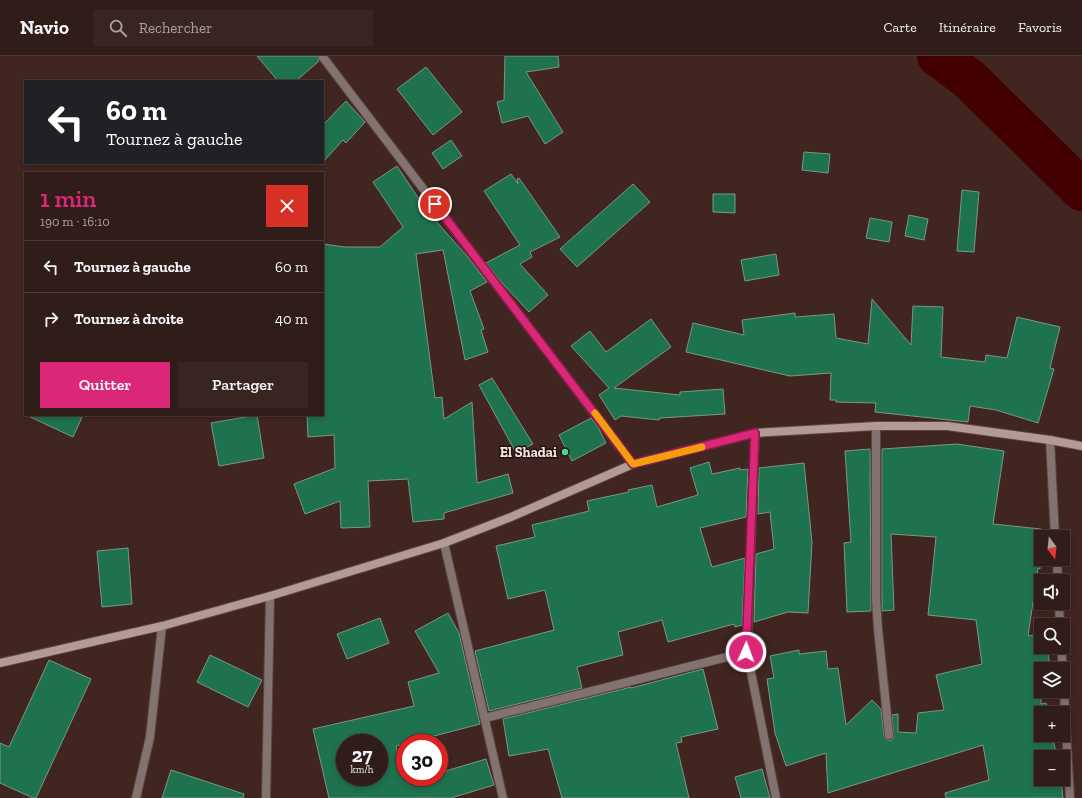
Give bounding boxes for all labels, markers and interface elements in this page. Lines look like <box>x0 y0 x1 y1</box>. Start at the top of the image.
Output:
search box <box>93 10 373 46</box>
text: Navio <box>20 16 69 39</box>
icon: search <box>107 17 129 39</box>
text: Rechercher <box>139 19 212 37</box>
text: Carte <box>883 19 917 36</box>
text: Itinéraire <box>939 19 996 36</box>
text: Favoris <box>1018 19 1062 36</box>
text: 60 m <box>106 94 167 127</box>
icon: left <box>40 96 92 148</box>
text: Tournez à gauche <box>106 128 242 150</box>
text: 1 min <box>40 184 96 213</box>
button: close <box>266 185 308 227</box>
pin <box>418 187 452 221</box>
icon: arrive <box>424 193 446 215</box>
text: 190 m · 16:10 <box>40 214 110 229</box>
icon: left <box>40 256 62 278</box>
text: Tournez à gauche <box>74 258 191 276</box>
text: 60 m <box>275 258 308 276</box>
icon: right <box>40 308 62 330</box>
text: Tournez à droite <box>74 310 184 328</box>
text: 40 m <box>275 310 308 328</box>
button: Quitter <box>40 362 170 408</box>
button: Partager <box>178 362 308 408</box>
place label: El Shadai <box>500 444 557 461</box>
marker: El Shadai <box>560 447 570 457</box>
north arrow <box>1034 530 1070 566</box>
map controls <box>1034 530 1070 786</box>
button: sound <box>1034 574 1070 610</box>
button: search <box>1034 618 1070 654</box>
position arrow <box>725 631 767 673</box>
button: layers <box>1034 662 1070 698</box>
button: + <box>1034 706 1070 742</box>
speed limit sign: 30 <box>396 734 448 786</box>
text: 27 <box>352 743 372 767</box>
button: − <box>1034 750 1070 786</box>
text: km/h <box>351 764 373 776</box>

